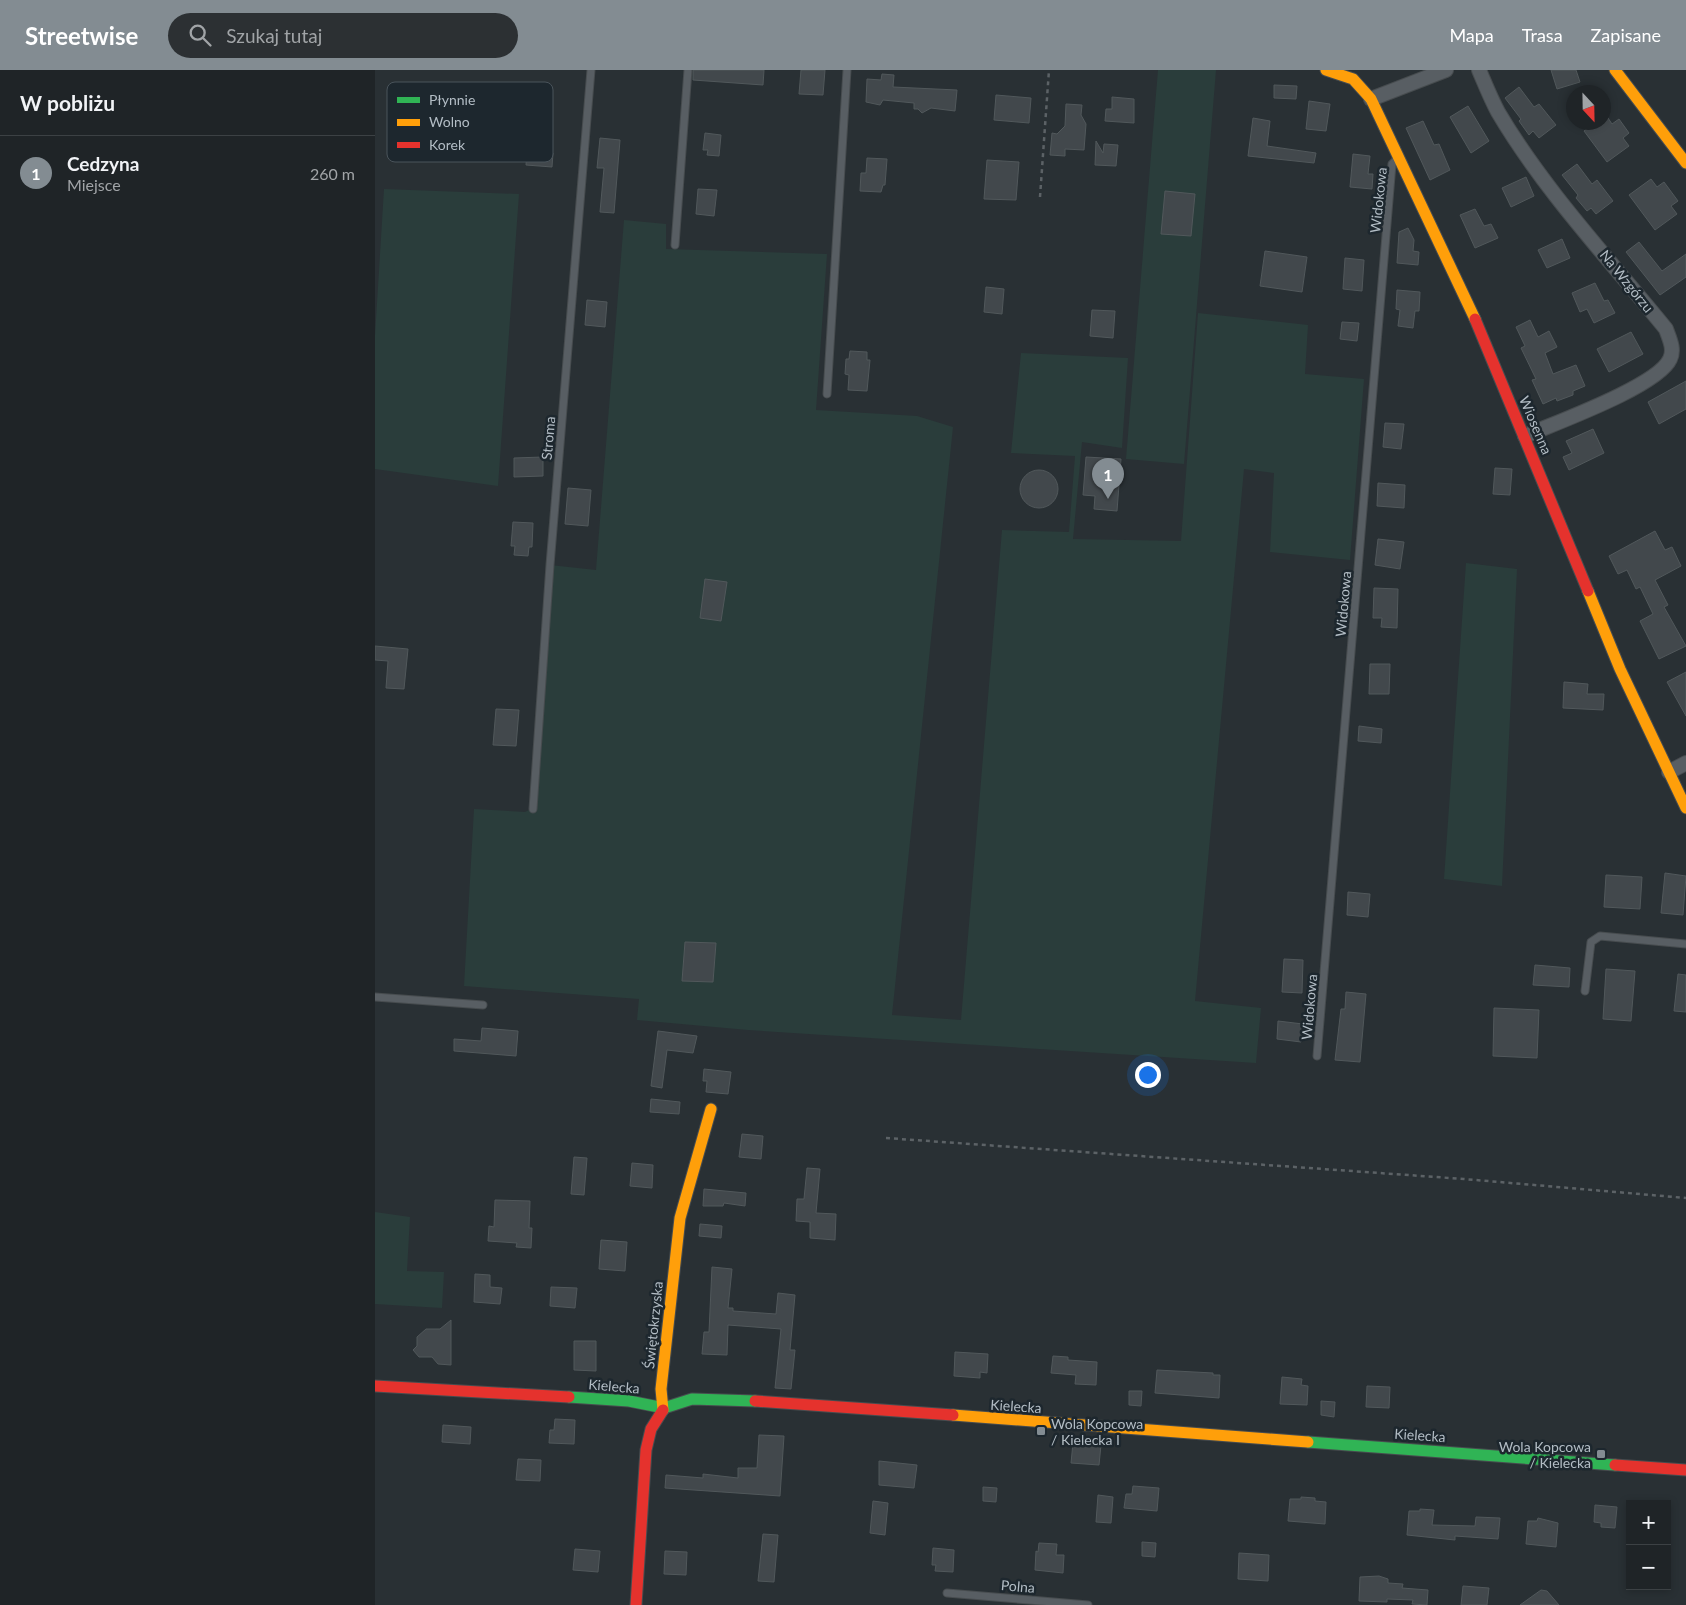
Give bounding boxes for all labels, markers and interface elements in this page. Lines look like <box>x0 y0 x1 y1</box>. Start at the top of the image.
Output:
search box <box>168 13 518 58</box>
text: Streetwise <box>25 21 138 50</box>
icon: search <box>186 21 214 49</box>
text: Szukaj tutaj <box>226 24 322 47</box>
text: Mapa <box>1449 24 1494 46</box>
text: Trasa <box>1522 24 1563 46</box>
text: Zapisane <box>1591 24 1661 46</box>
legend <box>387 82 553 162</box>
north arrow <box>1566 85 1611 130</box>
text: W pobliżu <box>20 90 115 115</box>
text: Płynnie <box>429 91 475 108</box>
text: Wolno <box>429 113 470 130</box>
text: Korek <box>429 136 466 153</box>
text: Cedzyna <box>67 152 139 175</box>
text: 1 <box>31 164 41 183</box>
text: 260 m <box>310 164 355 183</box>
street label: Widokowa <box>1366 166 1390 234</box>
text: Miejsce <box>67 175 121 194</box>
street label: Na Wzgórzu <box>1597 246 1657 316</box>
street label: Wiosenna <box>1516 393 1556 457</box>
street label: Stroma <box>538 416 558 460</box>
pin: 1 <box>1092 458 1124 499</box>
street label: Widokowa <box>1332 570 1354 638</box>
street label: Widokowa <box>1298 973 1320 1041</box>
your location <box>1135 1062 1161 1088</box>
street label: Świętokrzyska <box>640 1280 666 1370</box>
street label: Kielecka <box>588 1375 640 1397</box>
street label: Kielecka <box>990 1396 1042 1416</box>
place label: Wola Kopcowa / Kielecka I <box>1051 1415 1143 1448</box>
marker: Wola Kopcowa / Kielecka I <box>1035 1425 1047 1437</box>
street label: Kielecka <box>1394 1425 1446 1445</box>
place label: Wola Kopcowa / Kielecka <box>1499 1438 1591 1471</box>
marker: Wola Kopcowa / Kielecka <box>1595 1448 1607 1460</box>
map controls <box>1626 1500 1671 1590</box>
button: + <box>1626 1500 1671 1545</box>
button: − <box>1626 1545 1671 1590</box>
street label: Polna <box>1000 1576 1036 1596</box>

